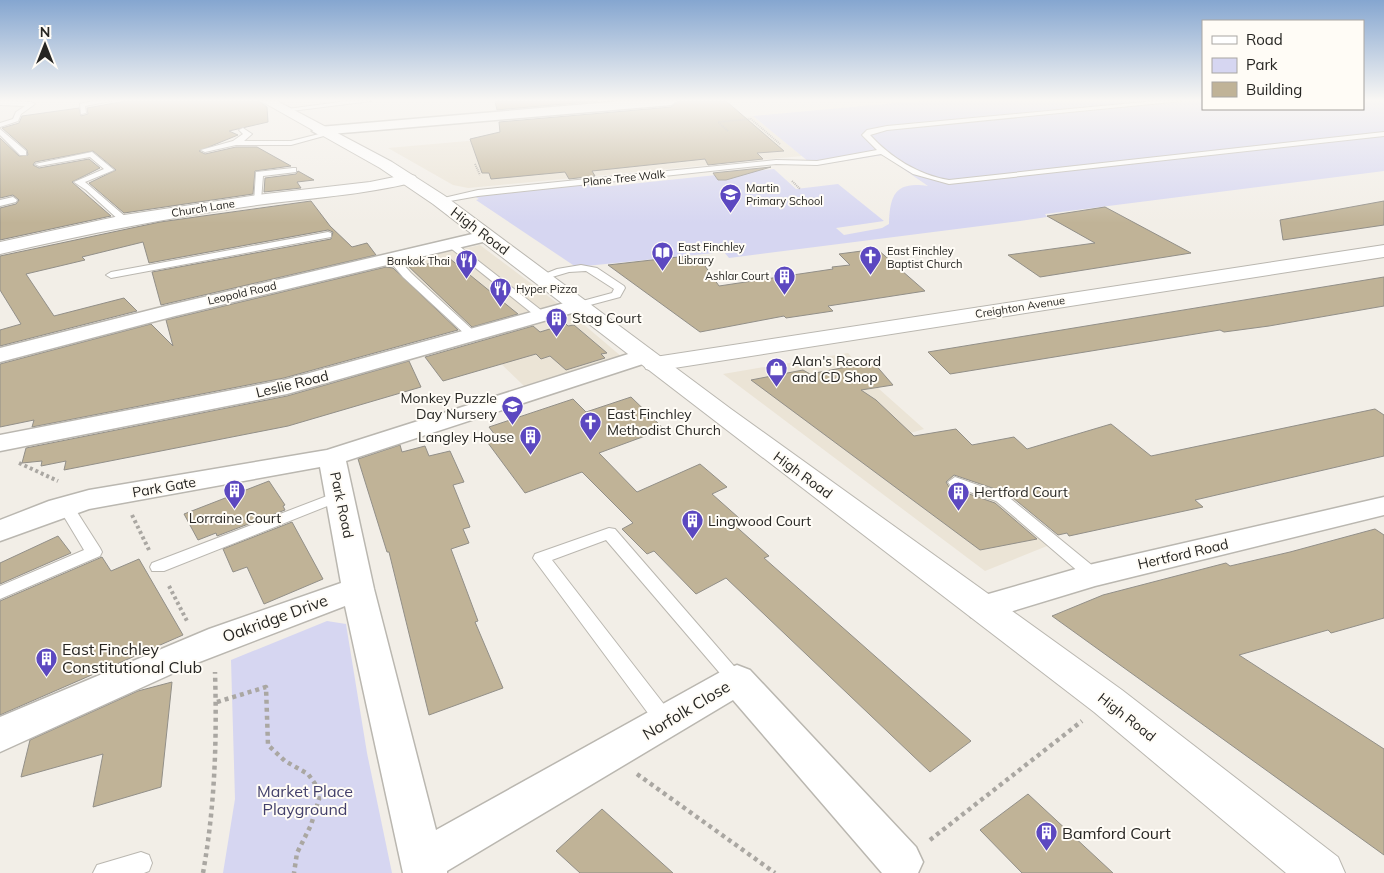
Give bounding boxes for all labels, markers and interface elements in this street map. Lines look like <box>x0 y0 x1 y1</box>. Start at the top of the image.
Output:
north arrow <box>20 20 70 70</box>
legend <box>1202 20 1364 110</box>
text: N <box>40 23 50 41</box>
text: Road <box>1246 30 1283 49</box>
text: Park <box>1246 55 1278 74</box>
text: Building <box>1246 80 1302 99</box>
street label: Plane Tree Walk <box>582 167 666 189</box>
place label: Martin Primary School <box>746 181 823 208</box>
school or university icon: Martin Primary School <box>718 182 742 213</box>
street label: Church Lane <box>170 196 236 220</box>
street label: High Road <box>447 203 513 259</box>
place label: East Finchley Library <box>678 240 745 267</box>
library icon: East Finchley Library <box>650 241 674 272</box>
place label: East Finchley Baptist Church <box>887 244 962 271</box>
church icon: East Finchley Baptist Church <box>859 245 883 276</box>
restaurant icon: Bankok Thai <box>454 249 478 280</box>
place label: Bankok Thai <box>387 254 450 268</box>
building icon: Ashlar Court <box>773 264 797 295</box>
place label: Ashlar Court <box>705 269 769 283</box>
restaurant icon: Hyper Pizza <box>488 277 512 308</box>
street label: Leopold Road <box>206 278 278 308</box>
place label: Hyper Pizza <box>516 282 577 296</box>
street label: Creighton Avenue <box>974 293 1066 321</box>
building icon: Stag Court <box>544 306 568 337</box>
place label: Stag Court <box>572 309 642 327</box>
place label: Alan's Record and CD Shop <box>792 352 881 386</box>
shop icon: Alan's Record and CD Shop <box>764 357 788 388</box>
street label: Leslie Road <box>254 366 330 402</box>
place label: Monkey Puzzle Day Nursery <box>401 389 498 423</box>
school or university icon: Monkey Puzzle Day Nursery <box>501 394 525 425</box>
place label: East Finchley Methodist Church <box>607 405 721 439</box>
church icon: East Finchley Methodist Church <box>579 410 603 441</box>
building icon: Langley House <box>518 425 542 456</box>
place label: Langley House <box>418 428 514 446</box>
street label: High Road <box>770 448 836 502</box>
street label: Park Road <box>326 470 358 540</box>
street label: Park Gate <box>131 473 197 501</box>
building icon: Lorraine Court <box>223 478 247 509</box>
building icon: Hertford Court <box>946 480 970 511</box>
place label: Hertford Court <box>974 483 1068 501</box>
place label: Lorraine Court <box>189 509 281 527</box>
building icon: Lingwood Court <box>680 509 704 540</box>
place label: Lingwood Court <box>708 512 811 530</box>
street label: Hertford Road <box>1136 535 1230 573</box>
street label: Oakridge Drive <box>220 590 330 646</box>
place label: East Finchley Constitutional Club <box>62 639 202 677</box>
building icon: East Finchley Constitutional Club <box>34 646 58 677</box>
street label: Norfolk Close <box>639 676 733 744</box>
street label: High Road <box>1094 689 1160 745</box>
park label: Market Place Playground <box>257 781 353 819</box>
building icon: Bamford Court <box>1034 821 1058 852</box>
place label: Bamford Court <box>1062 823 1171 843</box>

